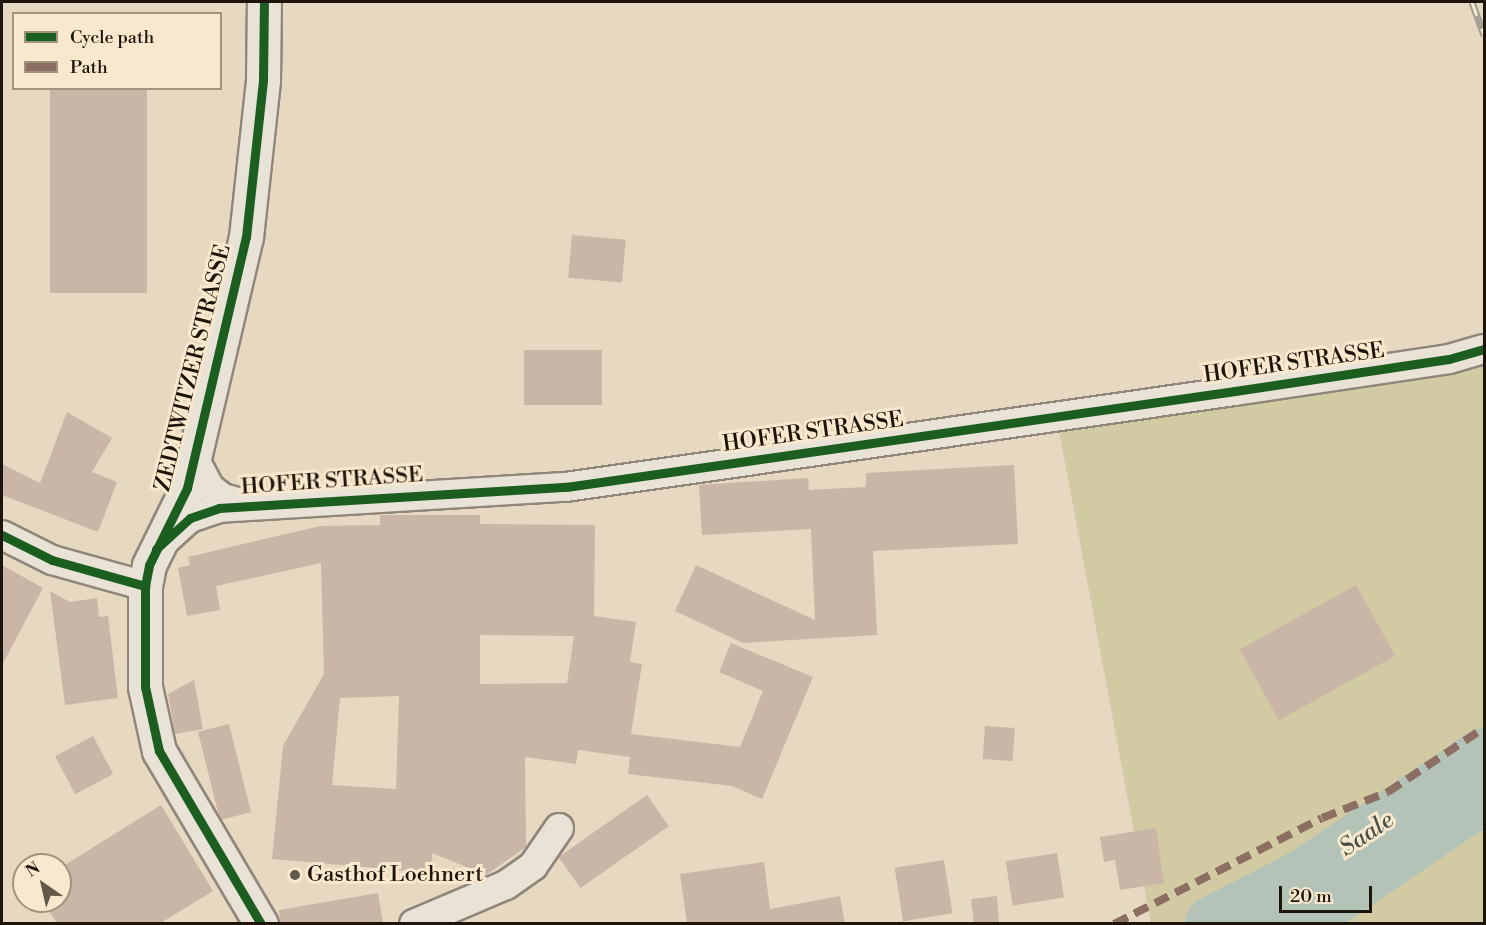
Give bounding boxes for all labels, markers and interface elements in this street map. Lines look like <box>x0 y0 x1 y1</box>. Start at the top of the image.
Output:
legend <box>12 12 222 90</box>
text: Cycle path <box>70 26 154 49</box>
text: Path <box>70 56 108 79</box>
street label: ZEDTWITZER STRASSE <box>150 242 236 494</box>
street label: HOFER STRASSE <box>1202 337 1386 389</box>
street label: HOFER STRASSE <box>721 406 905 458</box>
street label: HOFER STRASSE <box>240 461 424 501</box>
water label: Saale <box>1334 806 1400 864</box>
north arrow <box>12 853 72 913</box>
text: N <box>22 858 44 882</box>
place label: Gasthof Loehnert <box>307 862 483 888</box>
marker: Gasthof Loehnert <box>288 868 302 882</box>
scale bar <box>1282 874 1375 912</box>
text: 20 m <box>1290 885 1332 908</box>

